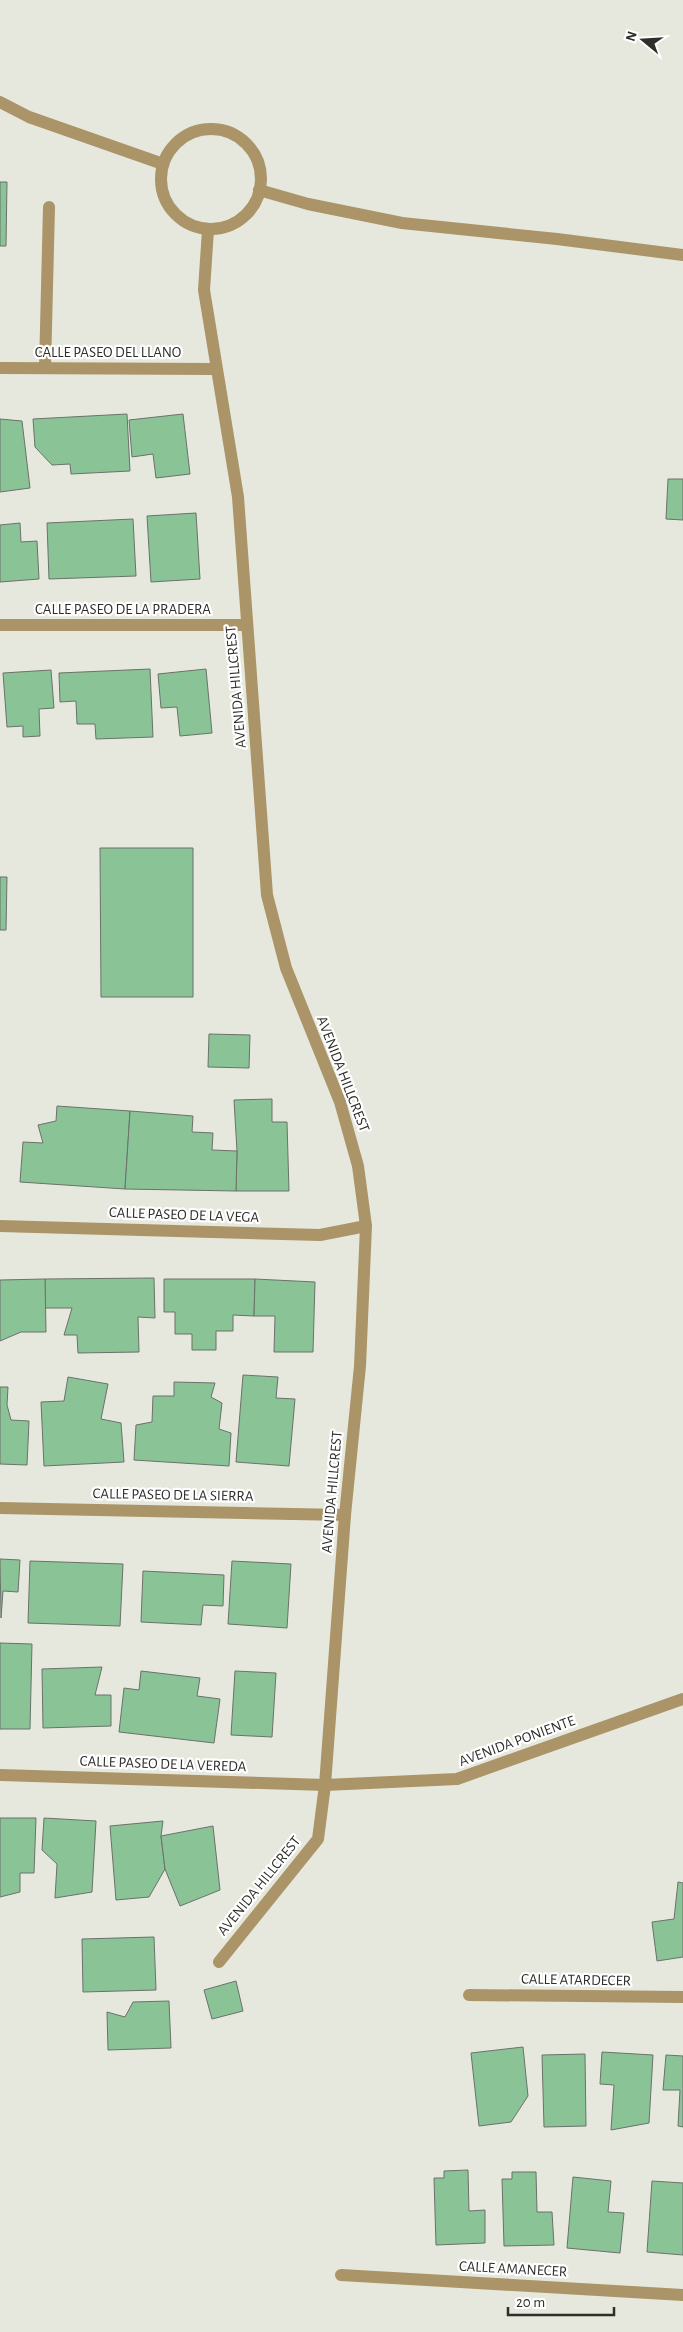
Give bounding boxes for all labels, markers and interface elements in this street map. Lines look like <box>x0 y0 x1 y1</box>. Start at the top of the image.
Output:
north arrow <box>618 15 668 65</box>
text: N <box>623 29 640 43</box>
street label: CALLE PASEO DEL LLANO <box>35 345 181 360</box>
street label: CALLE PASEO DE LA PRADERA <box>35 602 211 617</box>
street label: AVENIDA HILLCREST <box>223 625 249 749</box>
street label: AVENIDA HILLCREST <box>314 1014 372 1135</box>
street label: CALLE PASEO DE LA VEGA <box>109 1205 260 1225</box>
street label: AVENIDA HILLCREST <box>319 1430 345 1554</box>
street label: CALLE PASEO DE LA SIERRA <box>92 1486 254 1504</box>
street label: AVENIDA PONIENTE <box>457 1713 577 1769</box>
street label: CALLE PASEO DE LA VEREDA <box>79 1754 247 1774</box>
street label: AVENIDA HILLCREST <box>215 1833 304 1938</box>
street label: CALLE ATARDECER <box>521 1972 631 1988</box>
street label: CALLE AMANECER <box>458 2259 568 2279</box>
scale bar <box>508 2284 614 2316</box>
text: 20 m <box>516 2295 545 2310</box>

